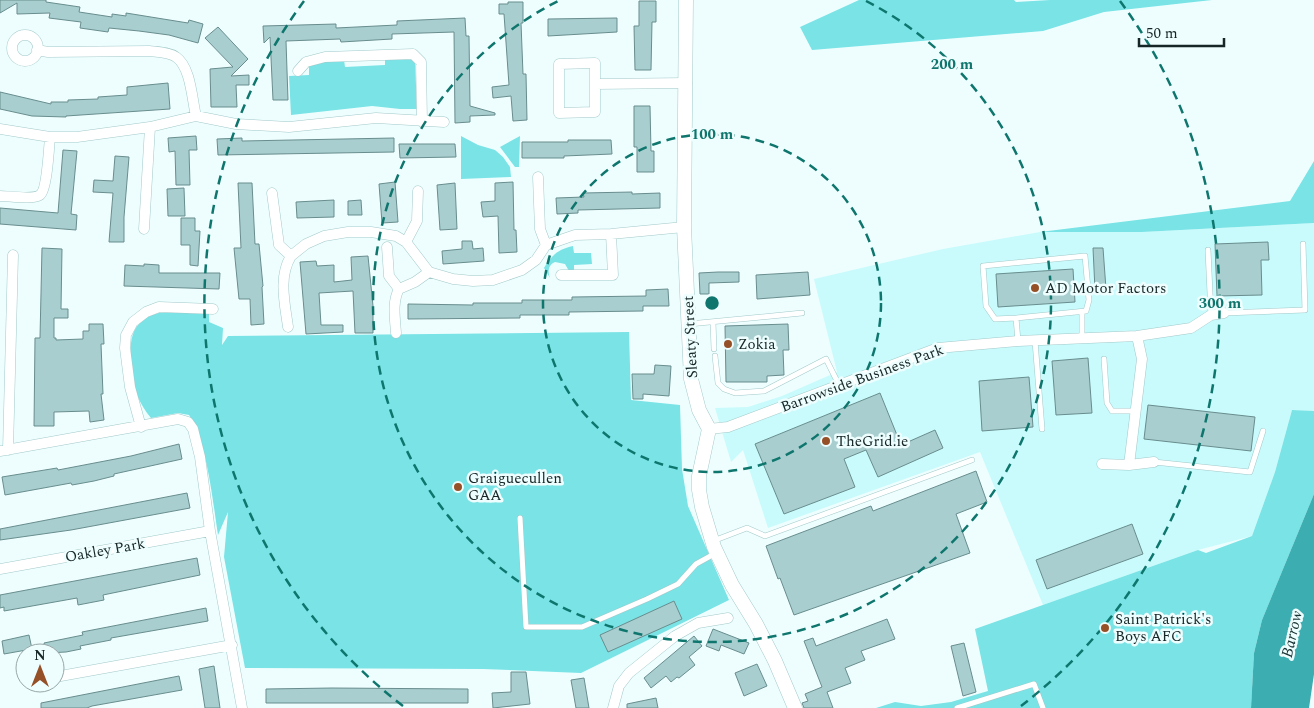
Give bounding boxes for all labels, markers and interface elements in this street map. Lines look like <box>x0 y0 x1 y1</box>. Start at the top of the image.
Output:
scale bar <box>1139 15 1224 47</box>
text: 50 m <box>1146 22 1178 45</box>
text: 200 m <box>931 53 974 76</box>
text: 100 m <box>691 123 734 146</box>
place label: AD Motor Factors <box>1045 277 1167 300</box>
marker: AD Motor Factors <box>1029 282 1041 294</box>
text: 300 m <box>1199 292 1242 315</box>
centre of rings <box>703 294 721 312</box>
street label: Sleaty Street <box>677 295 704 379</box>
place label: Zokia <box>738 333 776 356</box>
marker: Zokia <box>722 338 734 350</box>
street label: Barrowside Business Park <box>777 338 947 419</box>
place label: TheGrid.ie <box>836 430 908 453</box>
marker: TheGrid.ie <box>820 435 832 447</box>
place label: Graiguecullen GAA <box>468 467 562 507</box>
marker: Graiguecullen GAA <box>452 481 464 493</box>
street label: Oakley Park <box>63 532 147 569</box>
place label: Saint Patrick's Boys AFC <box>1115 608 1212 648</box>
water label: Barrow <box>1275 608 1309 660</box>
marker: Saint Patrick's Boys AFC <box>1099 622 1111 634</box>
north arrow <box>15 643 65 693</box>
text: N <box>34 645 46 666</box>

